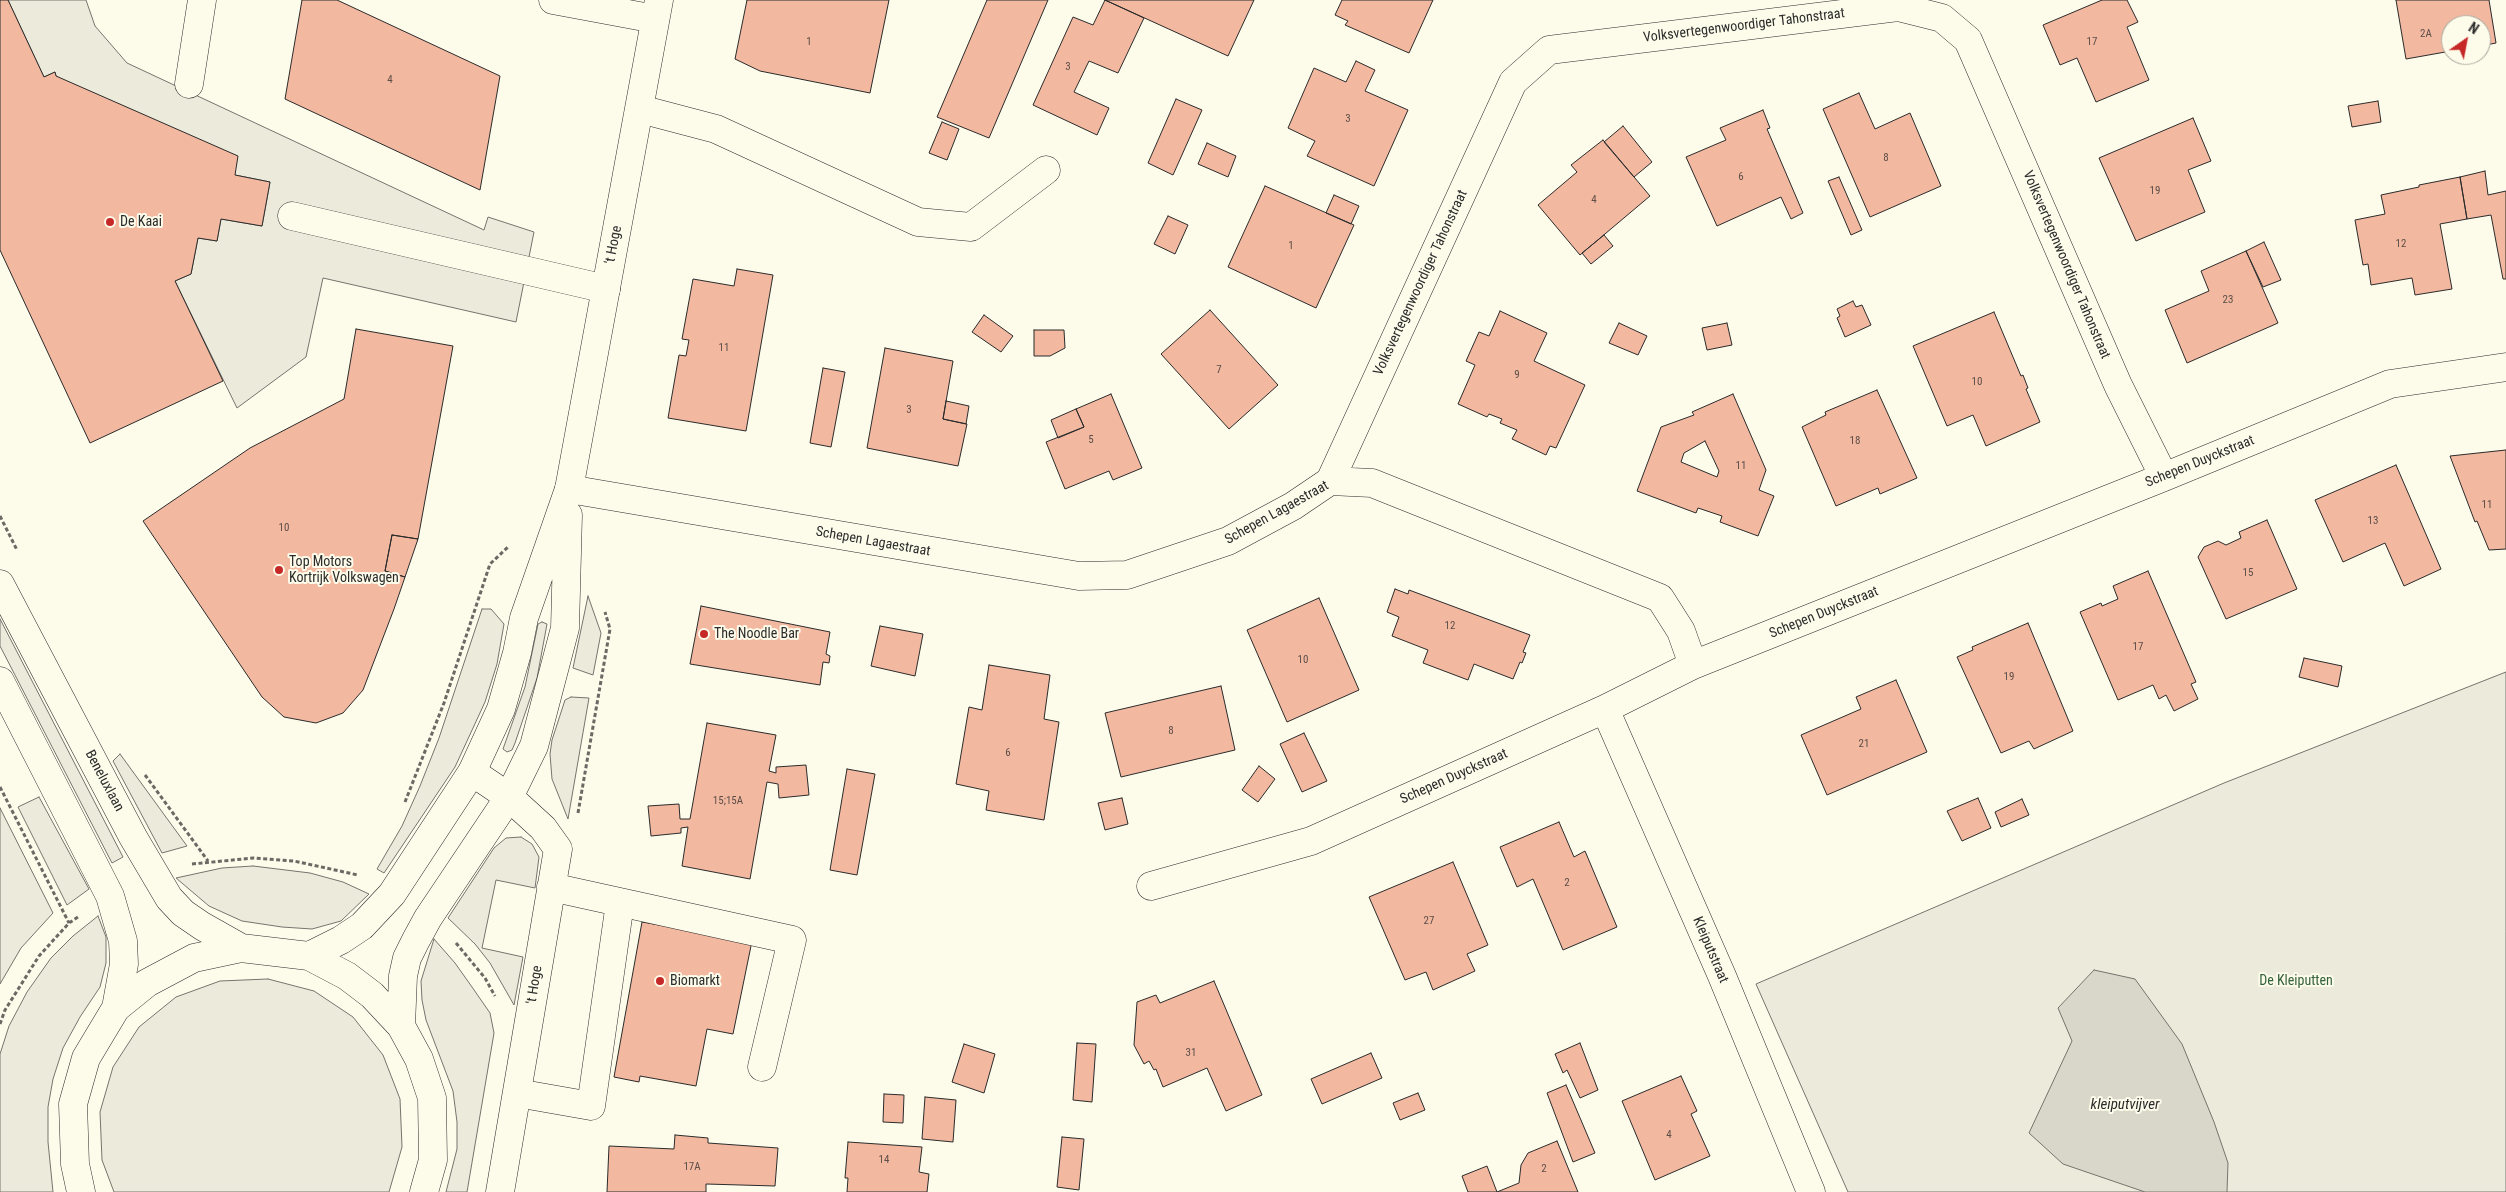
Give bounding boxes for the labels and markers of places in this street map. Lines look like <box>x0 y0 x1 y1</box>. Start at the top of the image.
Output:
place label: De Kaai <box>120 214 162 230</box>
marker: De Kaai <box>104 216 116 228</box>
place label: Top Motors Kortrijk Volkswagen <box>289 554 399 586</box>
marker: Top Motors Kortrijk Volkswagen <box>273 564 285 576</box>
place label: The Noodle Bar <box>714 626 799 642</box>
marker: The Noodle Bar <box>698 628 710 640</box>
place label: Biomarkt <box>670 973 720 989</box>
marker: Biomarkt <box>654 975 666 987</box>

